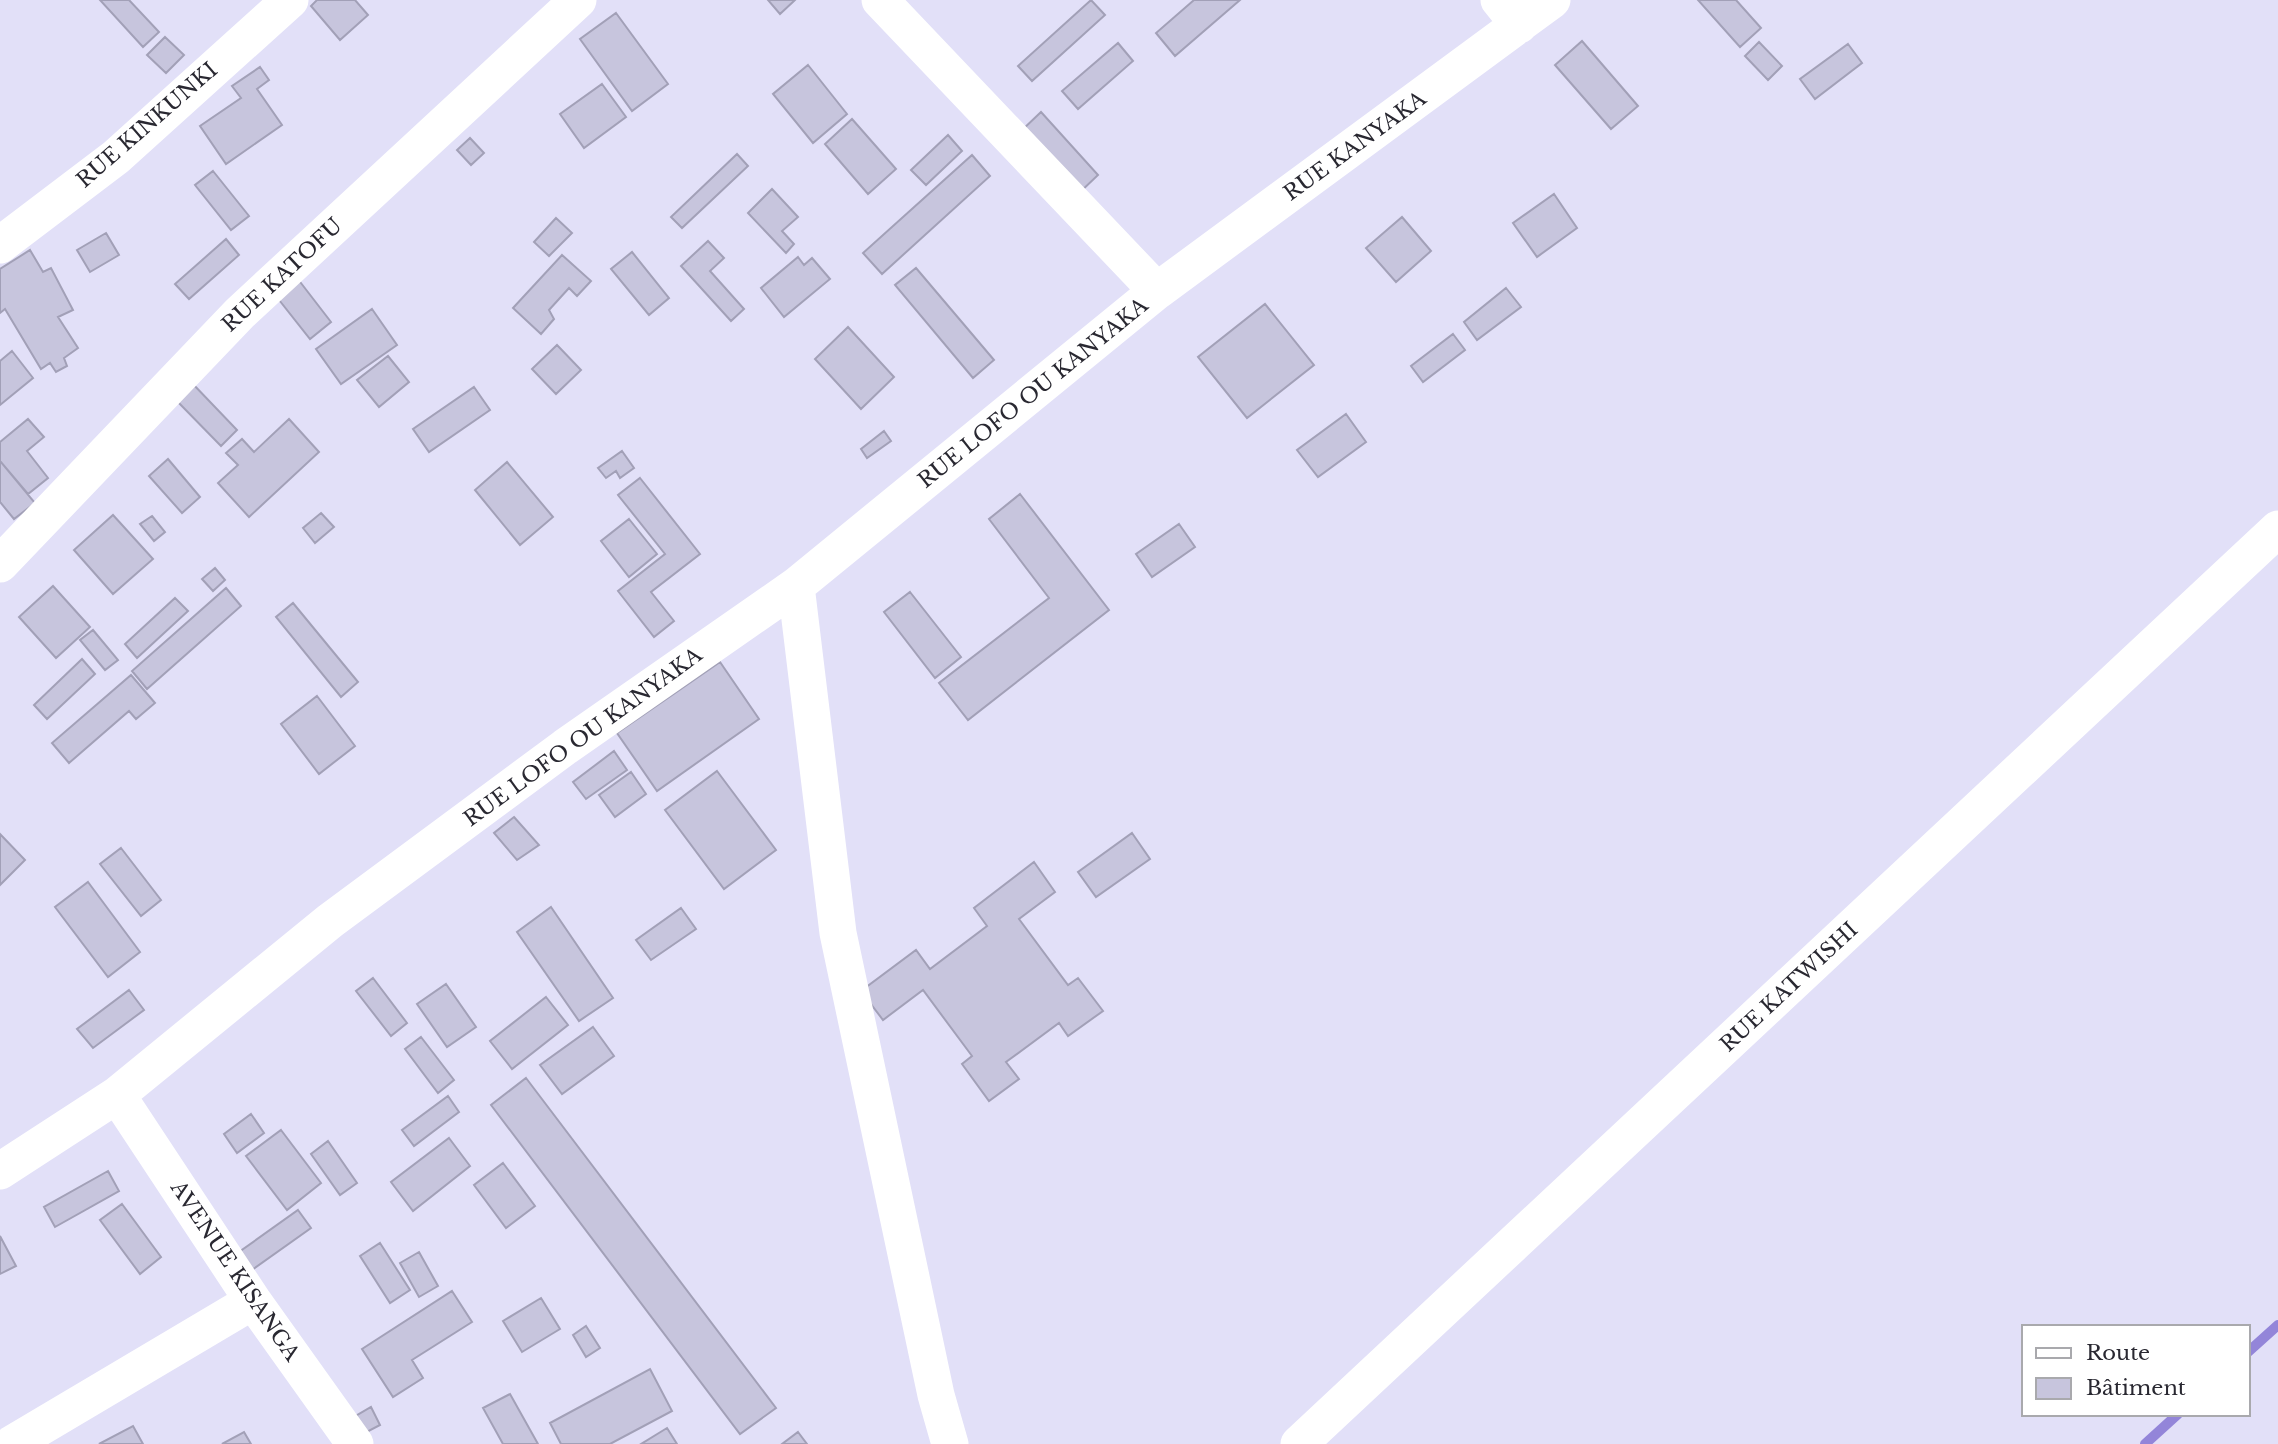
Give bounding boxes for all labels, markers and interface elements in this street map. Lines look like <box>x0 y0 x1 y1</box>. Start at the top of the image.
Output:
street label: RUE KINKUNKI <box>71 57 223 193</box>
street label: RUE KANYAKA <box>1279 85 1432 206</box>
street label: RUE KATOFU <box>216 213 348 337</box>
street label: RUE LOFO OU KANYAKA <box>913 292 1154 494</box>
street label: RUE LOFO OU KANYAKA <box>459 641 708 832</box>
street label: RUE KATWISHI <box>1715 917 1863 1057</box>
street label: AVENUE KISANGA <box>164 1175 306 1367</box>
legend <box>2022 1325 2250 1416</box>
text: Route <box>2086 1340 2150 1366</box>
text: Bâtiment <box>2086 1375 2186 1401</box>

